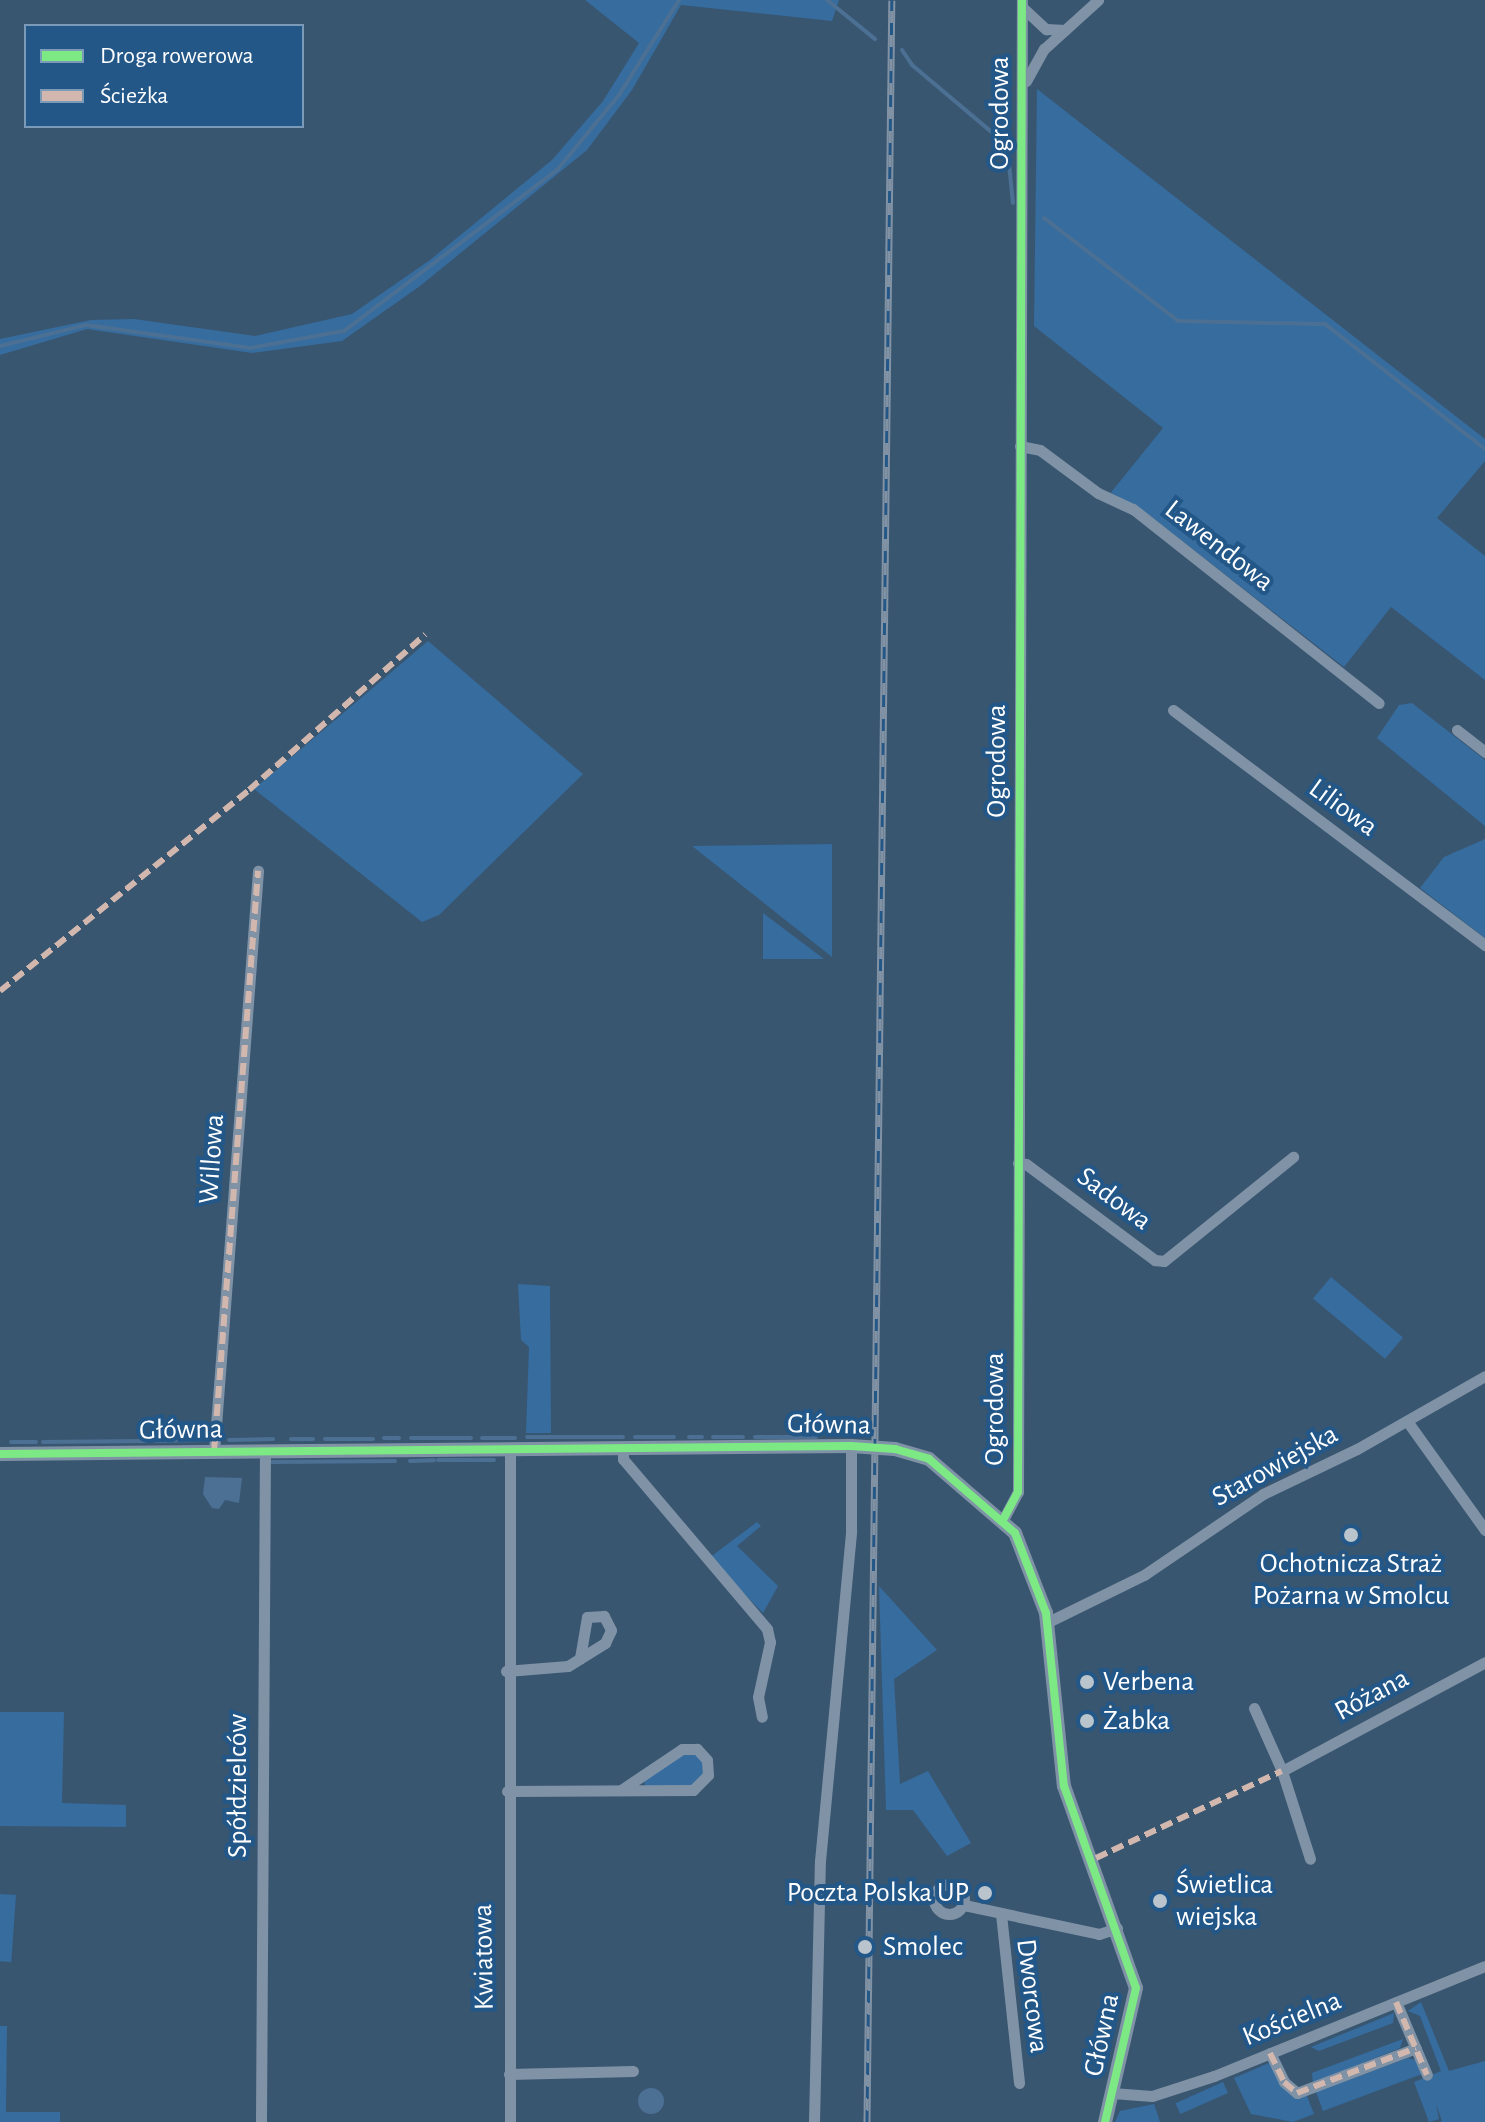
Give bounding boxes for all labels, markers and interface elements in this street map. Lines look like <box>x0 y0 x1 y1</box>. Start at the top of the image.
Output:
legend <box>24 24 304 128</box>
text: Droga rowerowa <box>100 44 254 68</box>
street label: Ogrodowa <box>983 56 1017 170</box>
text: Ścieżka <box>100 84 168 108</box>
street label: Lawendowa <box>1158 493 1280 599</box>
street label: Ogrodowa <box>980 704 1014 818</box>
street label: Liliowa <box>1302 772 1384 844</box>
street label: Willowa <box>192 1113 232 1205</box>
street label: Sadowa <box>1070 1160 1158 1238</box>
street label: Ogrodowa <box>978 1352 1012 1466</box>
street label: Główna <box>787 1407 871 1443</box>
street label: Główna <box>139 1412 223 1448</box>
street label: Starowiejska <box>1206 1418 1344 1514</box>
marker: Ochotnicza Straż Pożarna w Smolcu <box>1342 1526 1360 1544</box>
place label: Ochotnicza Straż Pożarna w Smolcu <box>1253 1547 1449 1613</box>
street label: Różana <box>1329 1662 1415 1728</box>
place label: Verbena <box>1103 1665 1194 1699</box>
marker: Verbena <box>1078 1673 1096 1691</box>
place label: Żabka <box>1103 1704 1170 1738</box>
marker: Żabka <box>1078 1712 1096 1730</box>
street label: Spółdzielców <box>221 1714 255 1858</box>
place label: Świetlica wiejska <box>1176 1868 1273 1934</box>
place label: Poczta Polska UP <box>787 1876 969 1910</box>
marker: Poczta Polska UP <box>976 1884 994 1902</box>
marker: Świetlica wiejska <box>1151 1892 1169 1910</box>
street label: Kwiatowa <box>466 1904 502 2010</box>
place label: Smolec <box>883 1930 963 1964</box>
marker: Smolec <box>854 1936 876 1958</box>
street label: Dworcowa <box>1008 1937 1056 2055</box>
street label: Kościelna <box>1238 1984 1346 2054</box>
street label: Główna <box>1077 1991 1127 2079</box>

